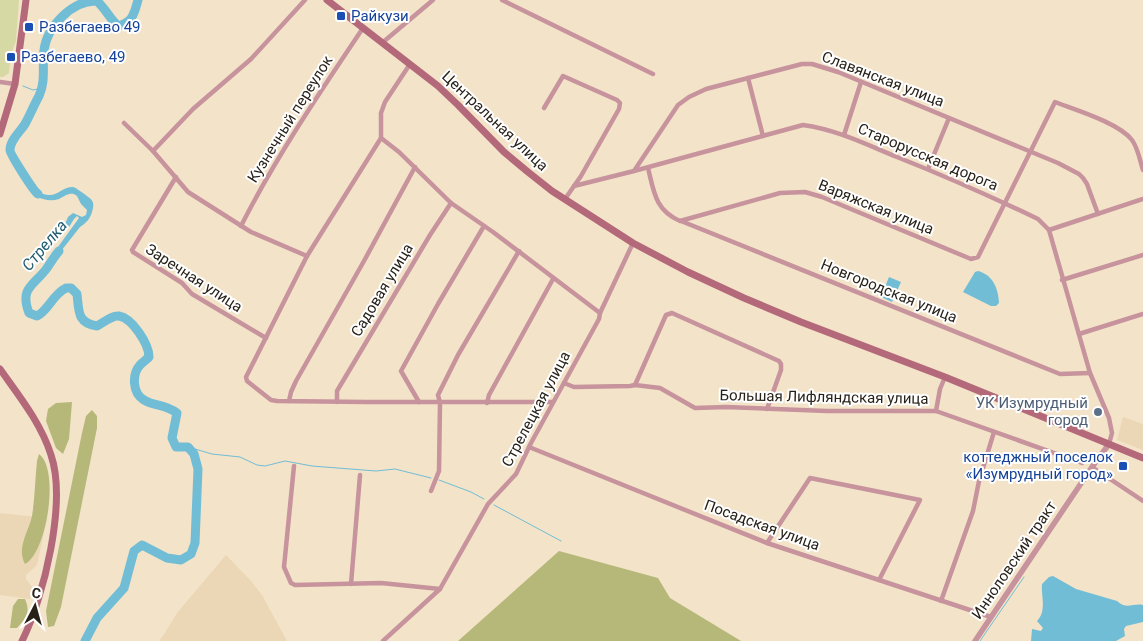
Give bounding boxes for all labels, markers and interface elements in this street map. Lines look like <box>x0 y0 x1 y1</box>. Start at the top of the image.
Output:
place label: Райкузи <box>351 7 409 25</box>
marker: Райкузи <box>335 10 347 22</box>
place label: Разбегаево 49 <box>39 18 141 36</box>
marker: Разбегаево 49 <box>23 21 35 33</box>
street label: Славянская улица <box>819 47 947 111</box>
place label: Разбегаево, 49 <box>21 48 126 66</box>
marker: Разбегаево, 49 <box>5 51 17 63</box>
street label: Кузнечный переулок <box>244 52 336 186</box>
street label: Центральная улица <box>438 67 552 175</box>
street label: Старорусская дорога <box>855 119 1001 195</box>
street label: Варяжская улица <box>816 176 936 238</box>
water label: Стрелка <box>18 216 71 275</box>
street label: Заречная улица <box>142 240 246 316</box>
street label: Садовая улица <box>347 240 417 340</box>
street label: Новгородская улица <box>818 255 960 327</box>
street label: Стрелецкая улица <box>498 348 574 470</box>
street label: Большая Лифляндская улица <box>719 386 929 408</box>
place label: УК Изумрудный город <box>976 394 1088 429</box>
marker: УК Изумрудный город <box>1092 406 1104 418</box>
place label: коттеджный поселок «Изумрудный город» <box>963 448 1113 483</box>
marker: коттеджный поселок «Изумрудный город» <box>1117 460 1129 472</box>
street label: Посадская улица <box>702 496 822 554</box>
street label: Инноловский тракт <box>968 498 1060 622</box>
north arrow <box>10 581 60 631</box>
text: С <box>31 585 42 602</box>

